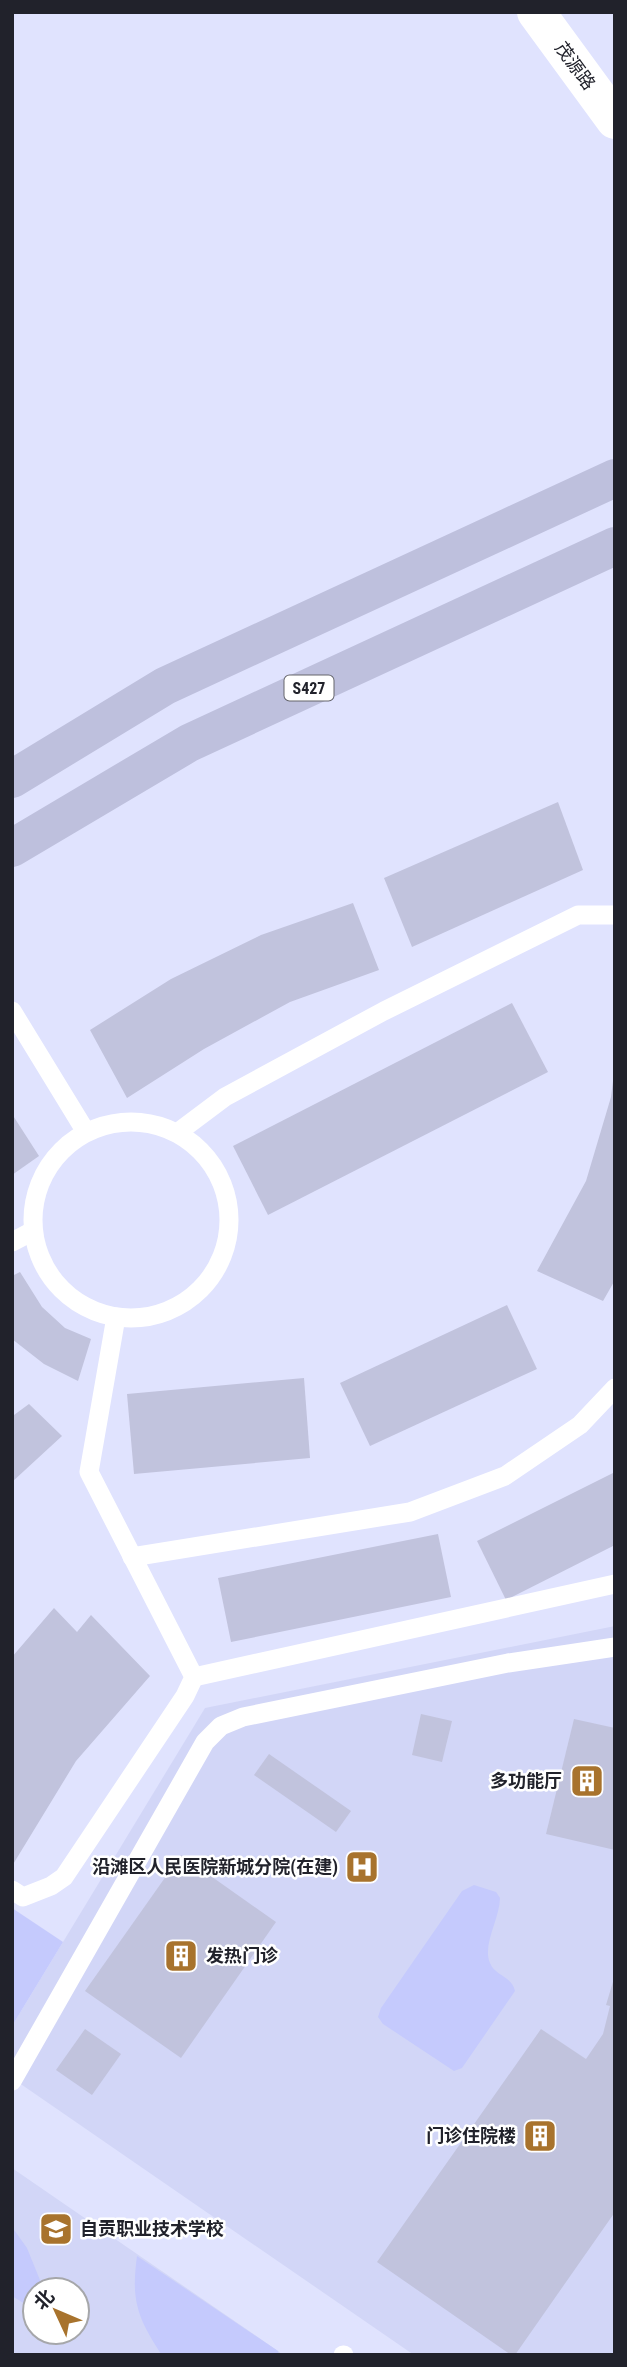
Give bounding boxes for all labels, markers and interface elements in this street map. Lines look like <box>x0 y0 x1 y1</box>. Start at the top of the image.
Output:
street label: 茂源路 <box>551 38 600 94</box>
road number: S427 <box>284 676 334 701</box>
building icon: 多功能厅 <box>568 1762 606 1800</box>
place label: 多功能厅 <box>490 1770 562 1791</box>
hospital icon: 沿滩区人民医院新城分院(在建) <box>343 1848 381 1886</box>
place label: 沿滩区人民医院新城分院(在建) <box>92 1856 338 1878</box>
building icon: 发热门诊 <box>162 1937 200 1975</box>
place label: 发热门诊 <box>206 1945 278 1966</box>
building icon: 门诊住院楼 <box>521 2117 559 2155</box>
place label: 门诊住院楼 <box>426 2125 516 2146</box>
school or university icon: 自贡职业技术学校 <box>37 2210 75 2248</box>
place label: 自贡职业技术学校 <box>80 2218 224 2239</box>
north arrow <box>21 2276 91 2346</box>
text: 北 <box>29 2285 59 2314</box>

